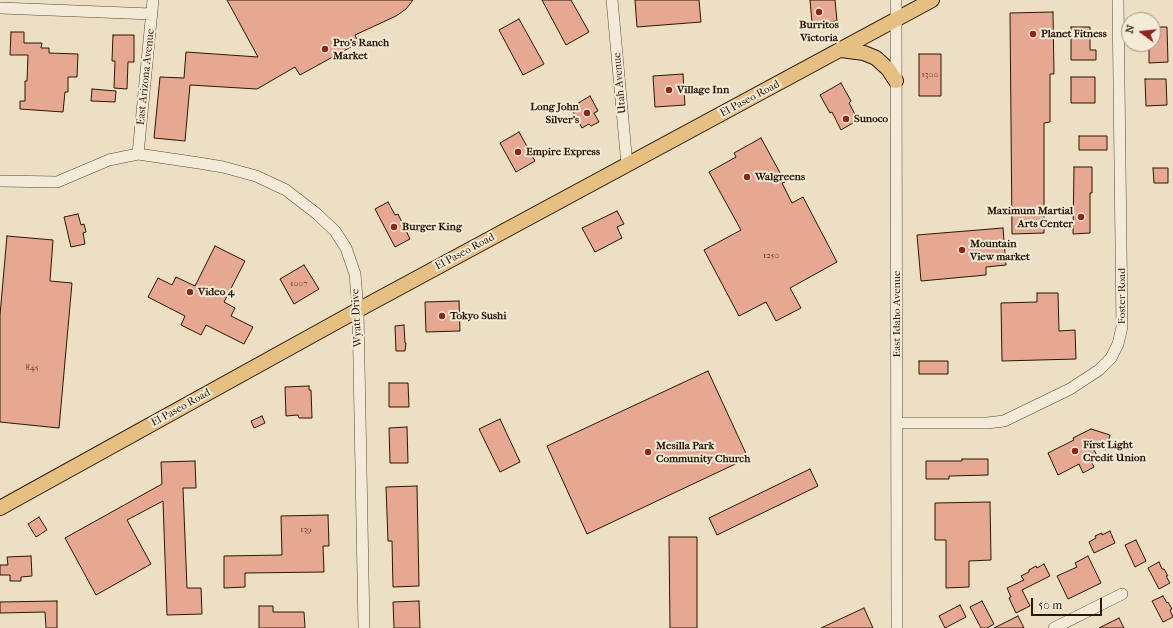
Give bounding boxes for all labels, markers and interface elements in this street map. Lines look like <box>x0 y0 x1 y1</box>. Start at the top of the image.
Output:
marker: Burritos Victoria <box>814 7 824 17</box>
north arrow <box>1121 12 1161 52</box>
place label: Burritos Victoria <box>799 18 839 44</box>
text: N <box>1123 23 1137 35</box>
place label: Planet Fitness <box>1041 27 1107 41</box>
street label: East Arizona Avenue <box>134 28 158 126</box>
marker: Planet Fitness <box>1028 29 1038 39</box>
place label: Pro's Ranch Market <box>333 36 389 62</box>
marker: Pro's Ranch Market <box>320 44 330 54</box>
street label: Utah Avenue <box>611 52 629 114</box>
house number: 1300 <box>922 70 938 80</box>
street label: El Paseo Road <box>718 78 782 120</box>
place label: Village Inn <box>677 83 729 97</box>
marker: Village Inn <box>664 85 674 95</box>
place label: Long John Silver's <box>530 100 579 126</box>
marker: Long John Silver's <box>582 108 592 118</box>
place label: Sunoco <box>854 112 888 126</box>
marker: Sunoco <box>841 114 851 124</box>
place label: Empire Express <box>526 145 600 159</box>
marker: Empire Express <box>513 147 523 157</box>
place label: Walgreens <box>755 170 805 184</box>
marker: Walgreens <box>742 172 752 182</box>
place label: Maximum Martial Arts Center <box>987 204 1073 230</box>
marker: Maximum Martial Arts Center <box>1076 212 1086 222</box>
place label: Burger King <box>402 220 462 234</box>
marker: Burger King <box>389 222 399 232</box>
street label: El Paseo Road <box>433 231 497 273</box>
place label: Mountain View market <box>970 237 1030 263</box>
marker: Mountain View market <box>957 245 967 255</box>
house number: 1250 <box>763 251 779 261</box>
street label: Foster Road <box>1115 268 1129 324</box>
street label: East Idaho Avenue <box>890 271 904 357</box>
house number: 1007 <box>290 279 308 289</box>
place label: Video 4 <box>198 285 234 299</box>
marker: Video 4 <box>185 287 195 297</box>
street label: Wyatt Drive <box>349 288 365 348</box>
place label: Tokyo Sushi <box>450 309 506 323</box>
marker: Tokyo Sushi <box>437 311 447 321</box>
house number: 845 <box>25 363 39 373</box>
street label: El Paseo Road <box>149 386 213 430</box>
place label: First Light Credit Union <box>1083 438 1146 464</box>
place label: Mesilla Park Community Church <box>656 439 750 465</box>
marker: First Light Credit Union <box>1070 446 1080 456</box>
marker: Mesilla Park Community Church <box>643 447 653 457</box>
house number: 139 <box>300 525 312 535</box>
scale bar <box>1033 590 1104 616</box>
text: 50 m <box>1038 598 1062 612</box>

